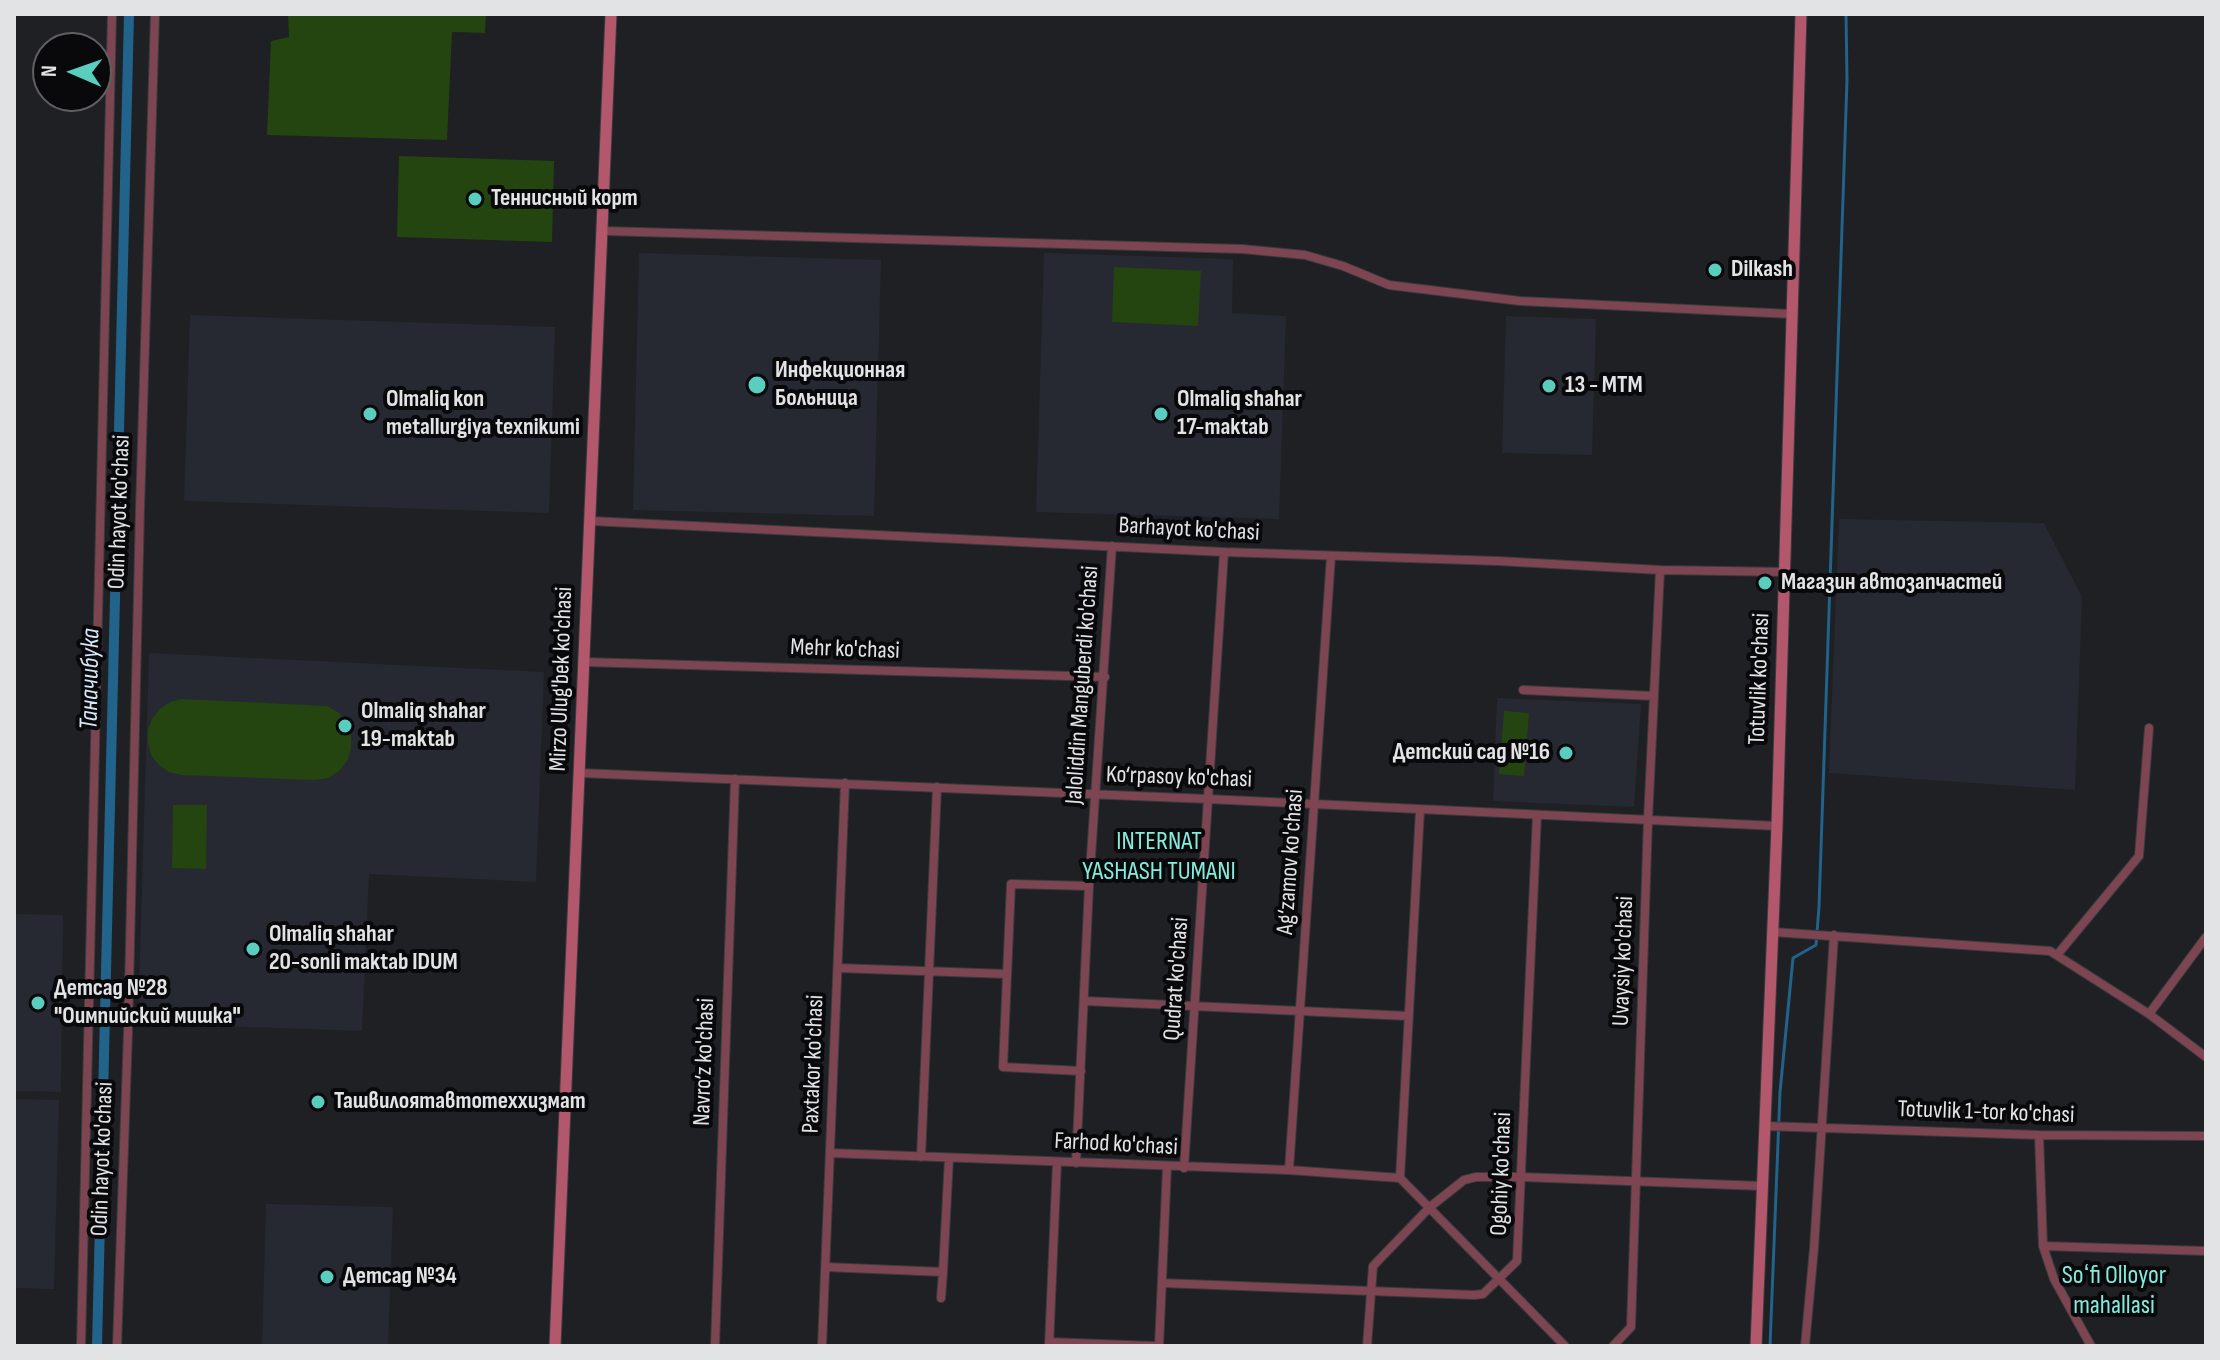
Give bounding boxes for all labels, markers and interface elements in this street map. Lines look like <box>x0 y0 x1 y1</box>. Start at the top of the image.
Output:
north arrow <box>32 32 112 112</box>
text: N <box>36 65 63 78</box>
place label: Теннисный корт <box>491 185 638 213</box>
marker: Теннисный корт <box>466 190 484 208</box>
place label: Dilkash <box>1731 256 1793 284</box>
marker: Dilkash <box>1706 261 1724 279</box>
place label: Инфекционная Больница <box>775 357 905 413</box>
place label: 13 - MTM <box>1565 372 1643 400</box>
marker: Инфекционная Больница <box>746 374 768 396</box>
marker: 13 - MTM <box>1540 377 1558 395</box>
place label: Olmaliq kon metallurgiya texnikumi <box>386 386 580 442</box>
place label: Olmaliq shahar 17-maktab <box>1177 386 1302 442</box>
marker: Olmaliq kon metallurgiya texnikumi <box>361 405 379 423</box>
marker: Olmaliq shahar 17-maktab <box>1152 405 1170 423</box>
street label: Odin hayot ko'chasi <box>103 434 137 590</box>
street label: Barhayot ko'chasi <box>1118 512 1260 548</box>
street label: Jaloliddin Manguberdi ko'chasi <box>1060 565 1106 805</box>
place label: Магазин автозапчастей <box>1781 569 2002 597</box>
marker: Магазин автозапчастей <box>1756 574 1774 592</box>
street label: Mirzo Ulug'bek ko'chasi <box>544 586 580 772</box>
street label: Totuvlik ko'chasi <box>1743 613 1777 745</box>
water label: Таначибука <box>75 628 107 730</box>
street label: Mehr ko'chasi <box>790 634 900 666</box>
place label: Olmaliq shahar 19-maktab <box>361 698 486 754</box>
marker: Olmaliq shahar 19-maktab <box>336 717 354 735</box>
place label: Детский сад №16 <box>1393 739 1550 767</box>
marker: Детский сад №16 <box>1557 744 1575 762</box>
street label: Ko‘rpasoy ko'chasi <box>1106 761 1252 795</box>
street label: Ag‘zamov ko'chasi <box>1272 788 1310 936</box>
district label: INTERNAT YASHASH TUMANI <box>1068 826 1250 888</box>
street label: Uvaysiy ko'chasi <box>1607 896 1641 1026</box>
street label: Qudrat ko'chasi <box>1158 916 1196 1042</box>
place label: Olmaliq shahar 20-sonli maktab IDUM <box>269 921 458 977</box>
marker: Olmaliq shahar 20-sonli maktab IDUM <box>244 940 262 958</box>
place label: Детсад №28 "Оимпийский мишка" <box>54 975 241 1031</box>
marker: Детсад №28 "Оимпийский мишка" <box>29 994 47 1012</box>
street label: Paxtakor ko'chasi <box>797 994 831 1134</box>
street label: Navro‘z ko'chasi <box>688 998 722 1126</box>
street label: Odin hayot ko'chasi <box>86 1081 120 1237</box>
place label: Ташвилоятавтотеххизмат <box>334 1088 586 1116</box>
marker: Ташвилоятавтотеххизмат <box>309 1093 327 1111</box>
street label: Totuvlik 1-tor ko'chasi <box>1897 1096 2075 1130</box>
street label: Ogohiy ko'chasi <box>1485 1112 1519 1236</box>
street label: Farhod ko'chasi <box>1054 1127 1178 1163</box>
district label: Soʻfi Ollоyor mahallasi <box>2062 1260 2166 1322</box>
place label: Детсад №34 <box>343 1263 457 1291</box>
marker: Детсад №34 <box>318 1268 336 1286</box>

